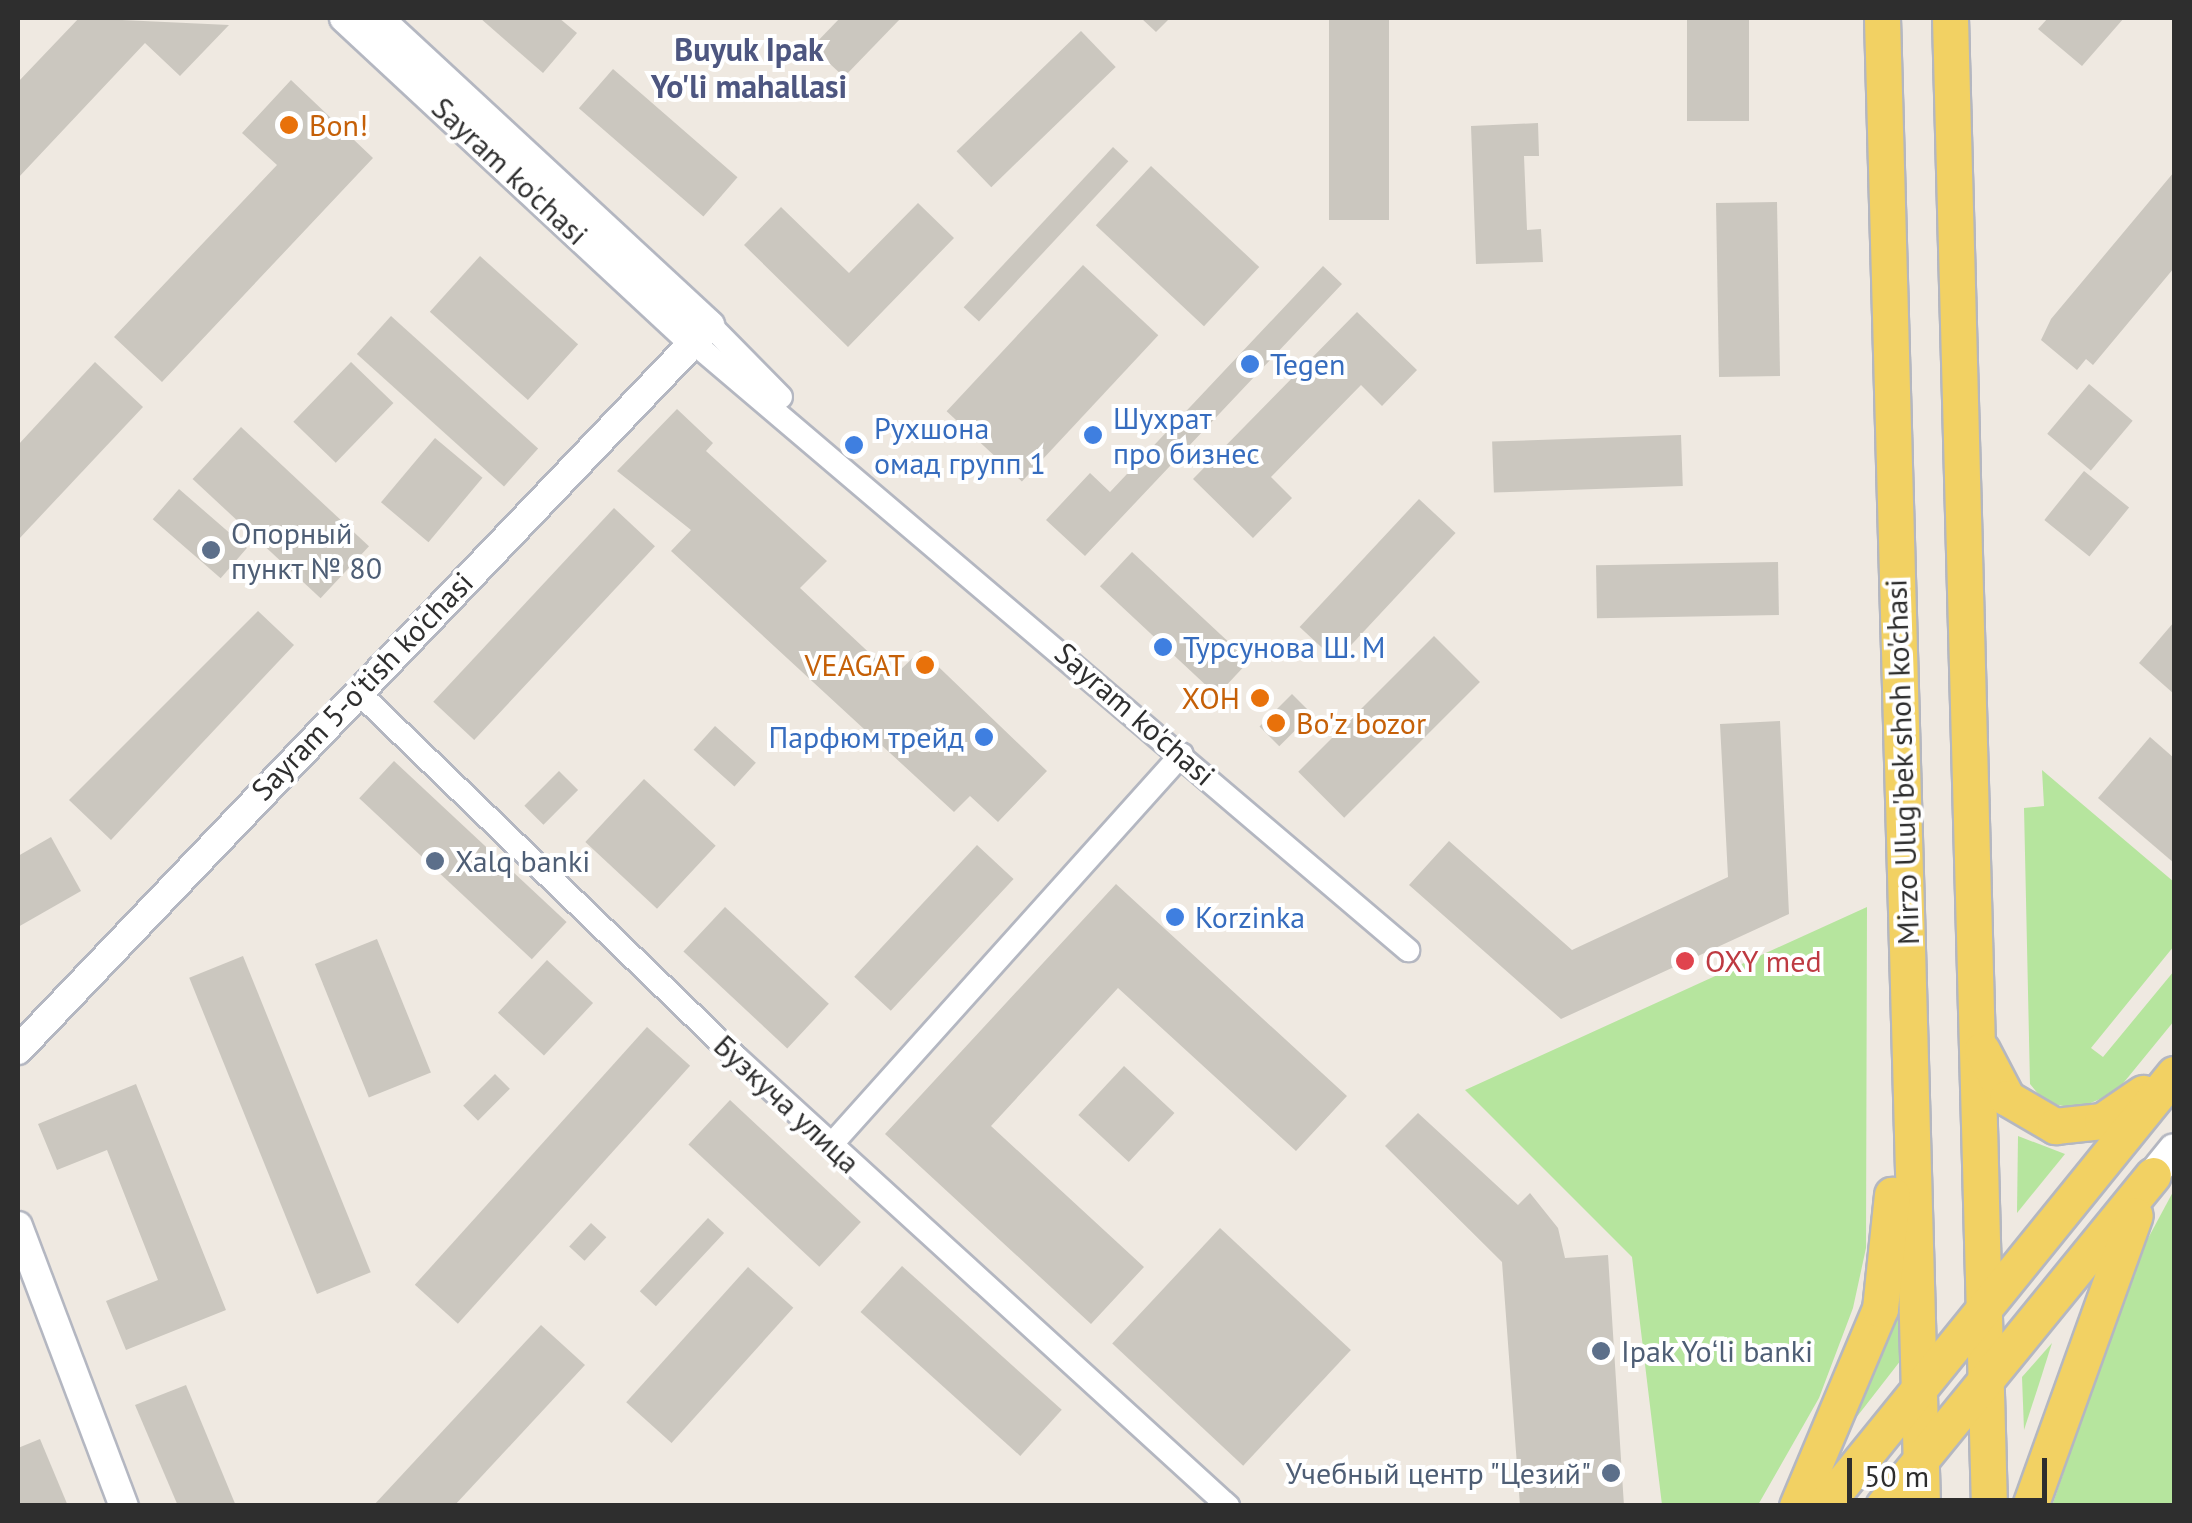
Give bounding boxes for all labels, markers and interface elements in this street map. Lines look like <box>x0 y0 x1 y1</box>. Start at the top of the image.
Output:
district label: Buyuk Ipak Yo'li mahallasi <box>651 31 847 106</box>
street label: Sayram ko'chasi <box>425 90 595 252</box>
place label: Bon! <box>309 107 368 143</box>
marker: Bon! <box>278 114 300 136</box>
place label: Tegen <box>1270 346 1345 382</box>
marker: Tegen <box>1239 353 1261 375</box>
place label: Шухрат про бизнес <box>1113 400 1260 470</box>
place label: Рухшона омад групп 1 <box>874 410 1046 480</box>
marker: Шухрат про бизнес <box>1082 424 1104 446</box>
marker: Рухшона омад групп 1 <box>843 434 865 456</box>
place label: Опорный пункт № 80 <box>231 515 383 586</box>
marker: Опорный пункт № 80 <box>200 539 222 561</box>
street label: Sayram 5-o'tish ko'chasi <box>244 564 480 808</box>
street label: Mirzo Ulug'bek shoh ko'chasi <box>1878 578 1926 946</box>
place label: Турсунова Ш. М <box>1183 629 1388 665</box>
street label: Sayram ko'chasi <box>1048 635 1222 793</box>
marker: Турсунова Ш. М <box>1152 636 1174 658</box>
place label: VEAGAT <box>805 647 905 683</box>
marker: VEAGAT <box>914 654 936 676</box>
place label: ХОН <box>1182 680 1240 716</box>
marker: ХОН <box>1249 687 1271 709</box>
place label: Bo'z bozor <box>1296 705 1427 741</box>
marker: Bo'z bozor <box>1265 712 1287 734</box>
place label: Парфюм трейд <box>768 719 964 755</box>
marker: Парфюм трейд <box>973 726 995 748</box>
place label: Xalq banki <box>455 843 590 879</box>
marker: Xalq banki <box>424 850 446 872</box>
place label: Korzinka <box>1195 899 1305 935</box>
marker: Korzinka <box>1164 906 1186 928</box>
place label: OXY med <box>1705 943 1822 979</box>
marker: OXY med <box>1674 950 1696 972</box>
street label: Бузкуча улица <box>707 1027 867 1181</box>
place label: Ipak Yoʻli banki <box>1621 1333 1815 1369</box>
marker: Ipak Yoʻli banki <box>1590 1340 1612 1362</box>
scale bar <box>1852 1438 2052 1500</box>
place label: Учебный центр "Цезий" <box>1283 1455 1591 1491</box>
text: 50 m <box>1864 1456 1929 1495</box>
marker: Учебный центр "Цезий" <box>1600 1462 1622 1484</box>

